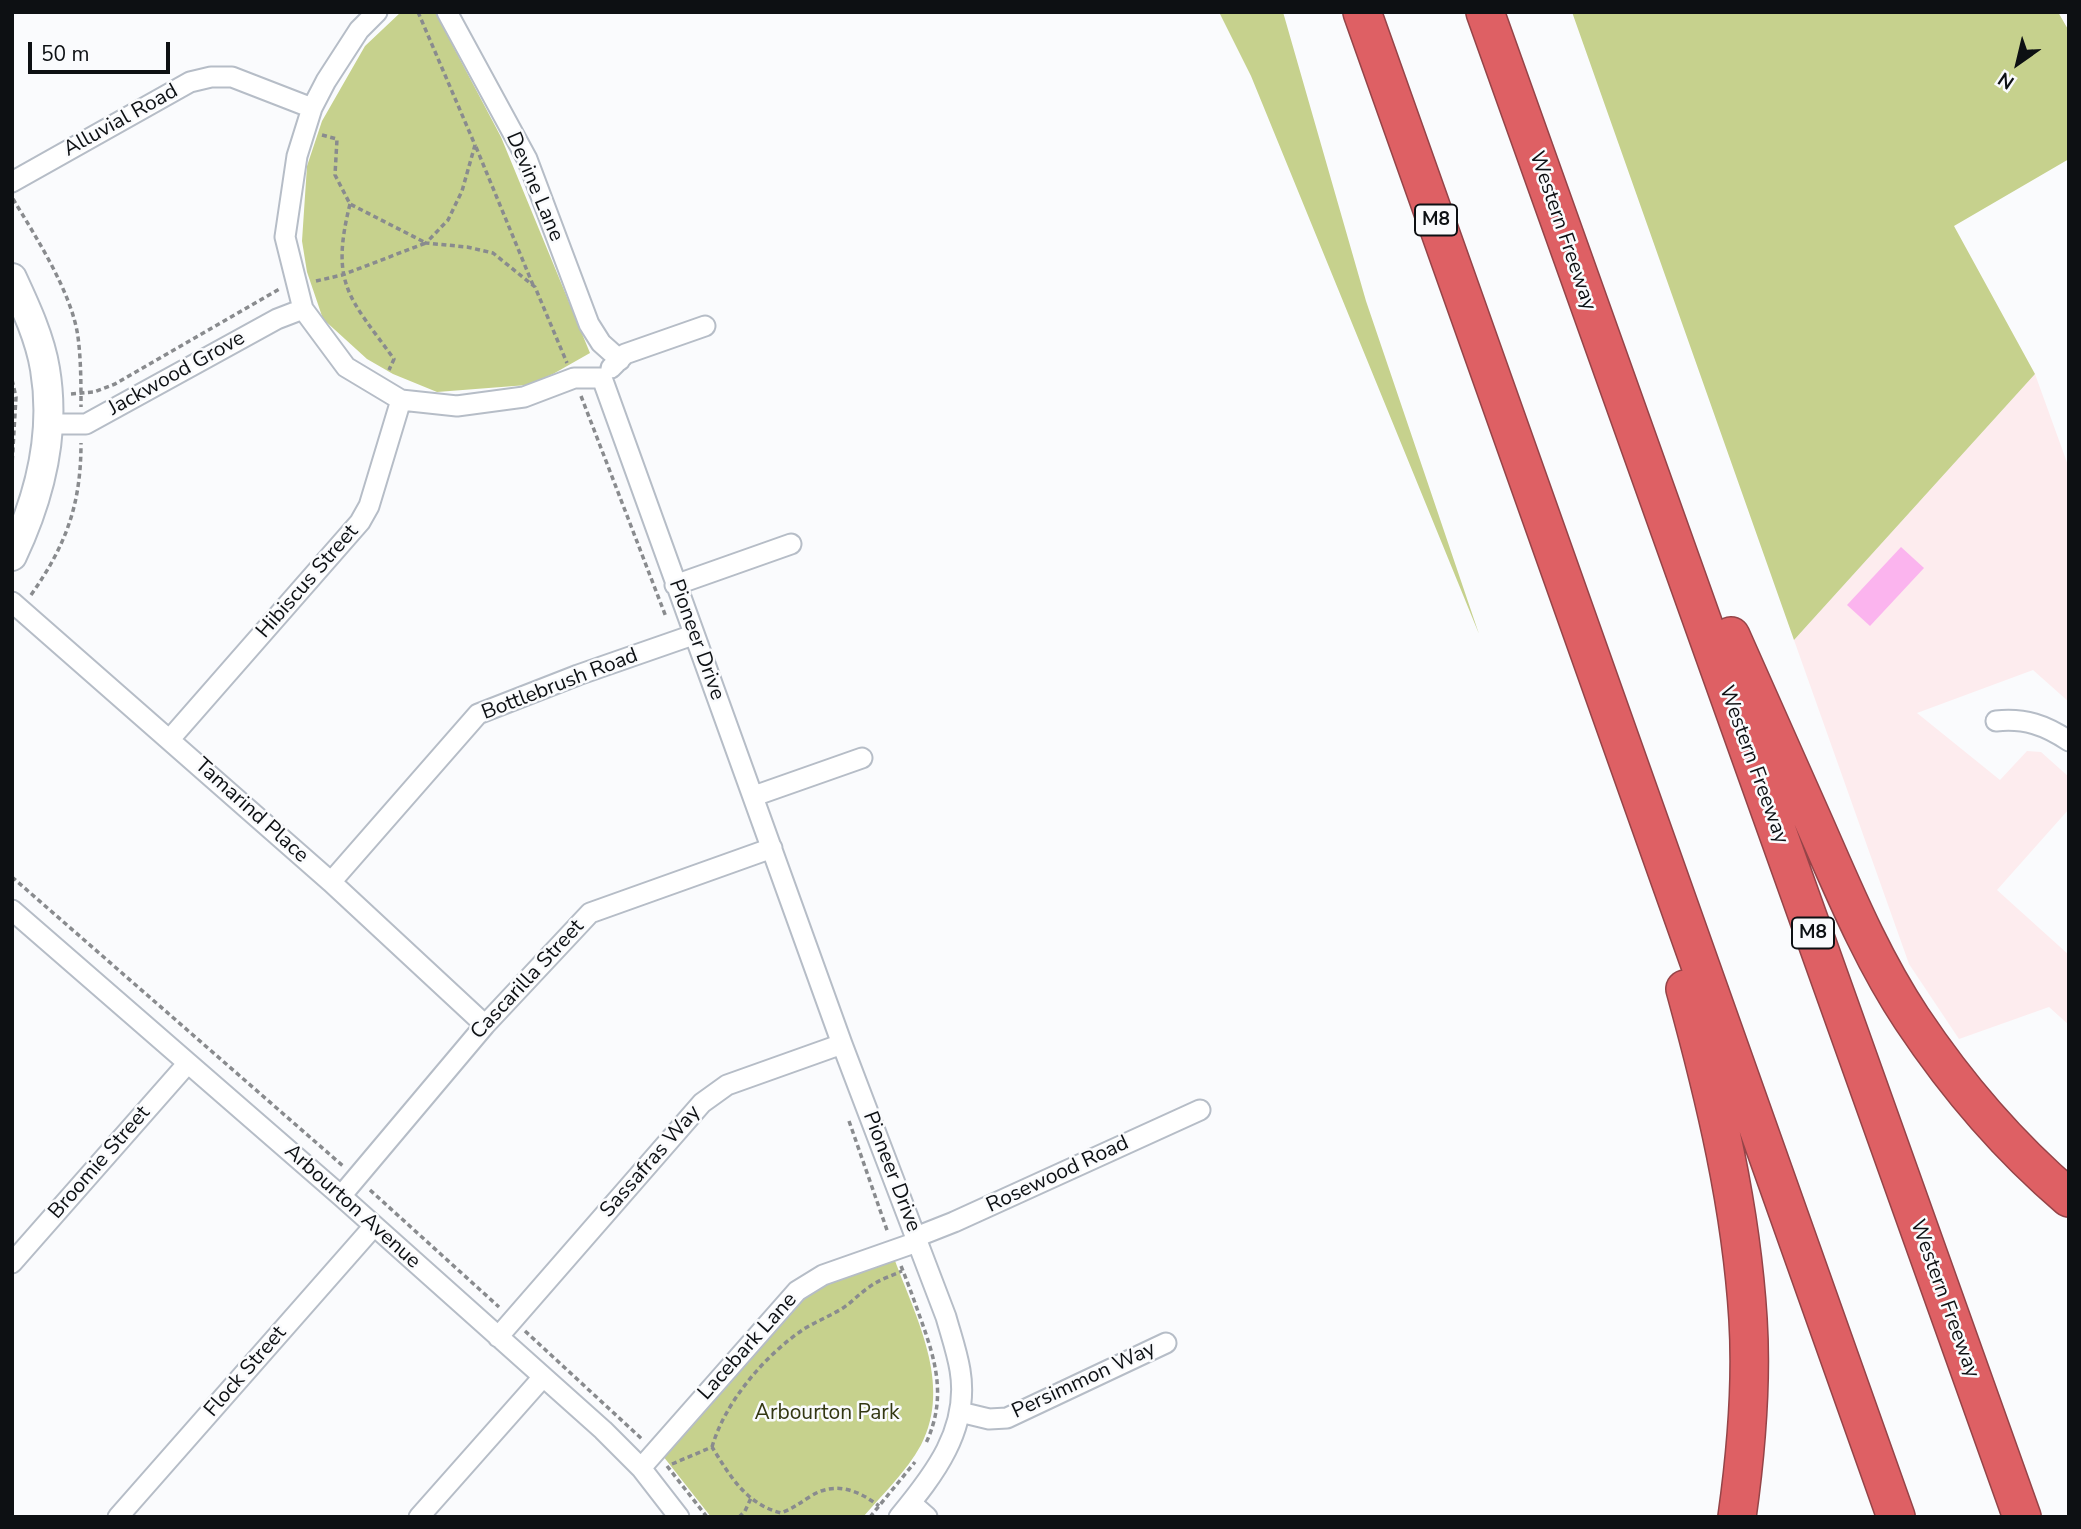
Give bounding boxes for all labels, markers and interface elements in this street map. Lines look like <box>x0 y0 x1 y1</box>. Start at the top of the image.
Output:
scale bar <box>32 28 173 72</box>
north arrow <box>1983 28 2053 98</box>
text: 50 m <box>41 40 90 68</box>
text: N <box>1993 66 2019 95</box>
street label: Alluvial Road <box>59 79 183 163</box>
street label: Devine Lane <box>500 128 568 246</box>
street label: Western Freeway <box>1523 148 1601 314</box>
road number: M8 <box>1415 204 1457 235</box>
street label: Jackwood Grove <box>104 326 250 422</box>
street label: Hibiscus Street <box>252 520 364 644</box>
street label: Pioneer Drive <box>662 576 730 704</box>
street label: Bottlebrush Road <box>478 644 642 726</box>
street label: Western Freeway <box>1713 682 1793 848</box>
street label: Tamarind Place <box>189 753 313 869</box>
street label: Cascarilla Street <box>466 915 590 1045</box>
road number: M8 <box>1792 917 1834 948</box>
street label: Broomie Street <box>44 1101 156 1225</box>
street label: Sassafras Way <box>596 1101 706 1223</box>
street label: Pioneer Drive <box>857 1108 925 1236</box>
street label: Rosewood Road <box>983 1131 1133 1219</box>
street label: Arbourton Avenue <box>279 1139 425 1275</box>
street label: Western Freeway <box>1904 1216 1984 1382</box>
street label: Lacebark Lane <box>693 1288 803 1406</box>
street label: Flock Street <box>200 1321 292 1423</box>
street label: Persimmon Way <box>1008 1337 1160 1425</box>
park label: Arbourton Park <box>755 1401 899 1427</box>

